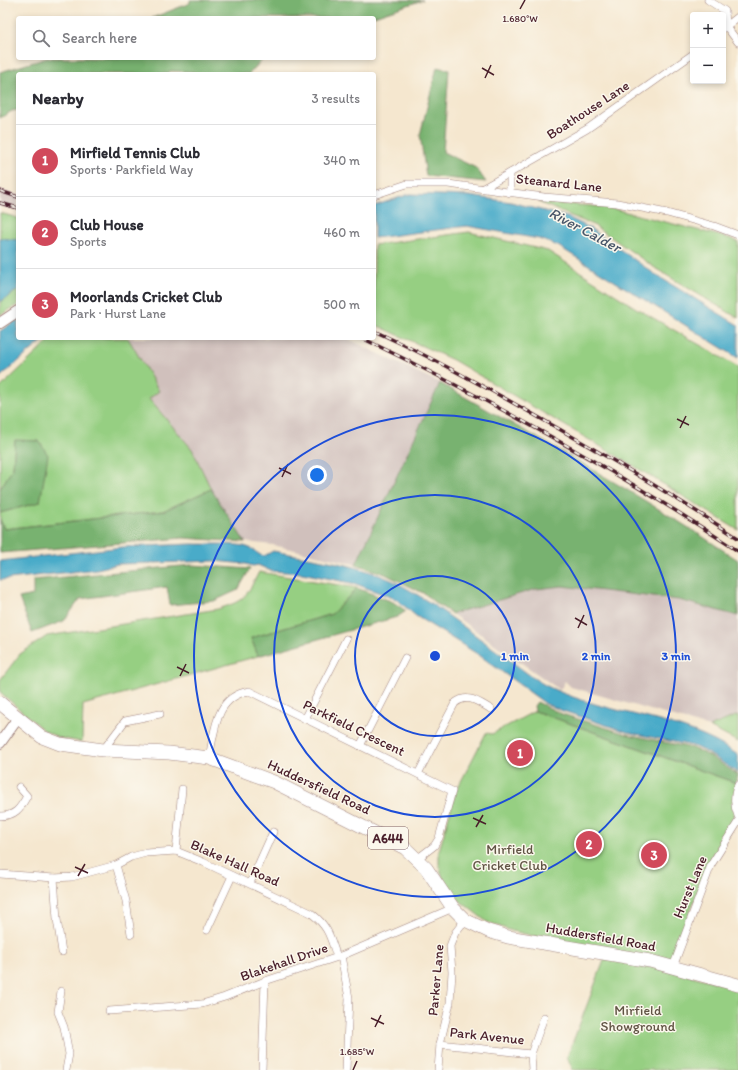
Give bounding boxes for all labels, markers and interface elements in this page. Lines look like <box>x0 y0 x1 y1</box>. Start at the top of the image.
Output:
text: 1.680°W <box>502 12 538 25</box>
map controls <box>690 12 726 84</box>
button: + <box>690 12 726 48</box>
search box <box>16 16 376 60</box>
icon: search <box>30 27 52 49</box>
text: Search here <box>62 29 137 47</box>
button: − <box>690 48 726 84</box>
street label: Boathouse Lane <box>543 77 633 143</box>
text: Nearby <box>32 88 84 108</box>
text: 3 results <box>311 91 360 106</box>
text: Mirfield Tennis Club <box>70 144 200 162</box>
text: 1 <box>42 153 48 168</box>
text: 340 m <box>323 153 360 168</box>
text: Sports · Parkfield Way <box>70 162 193 177</box>
street label: Steanard Lane <box>515 170 603 196</box>
water label: River Calder <box>546 204 626 258</box>
text: Club House <box>70 216 144 234</box>
text: 2 <box>42 225 48 240</box>
text: 460 m <box>323 225 360 240</box>
text: Sports <box>70 234 106 249</box>
text: Moorlands Cricket Club <box>70 288 222 306</box>
text: 3 <box>41 297 49 312</box>
text: 500 m <box>323 297 360 312</box>
text: Park · Hurst Lane <box>70 306 166 321</box>
your location <box>307 465 327 485</box>
centre of rings <box>428 649 442 663</box>
text: 1 min <box>501 649 530 663</box>
text: 2 min <box>582 649 611 663</box>
text: 3 min <box>662 649 691 663</box>
street label: Parkfield Crescent <box>300 696 408 760</box>
pin: 1 <box>507 738 533 768</box>
street label: Huddersfield Road <box>265 756 373 818</box>
road number: A644 <box>368 827 408 849</box>
pin: 2 <box>576 829 602 859</box>
street label: Blake Hall Road <box>188 836 283 890</box>
pin: 3 <box>641 840 667 870</box>
park label: Mirfield Cricket Club <box>473 841 547 874</box>
street label: Hurst Lane <box>669 853 711 921</box>
street label: Huddersfield Road <box>545 919 658 955</box>
street label: Blakehall Drive <box>238 939 330 985</box>
street label: Parker Lane <box>424 943 448 1017</box>
park label: Mirfield Showground <box>601 1002 676 1035</box>
street label: Park Avenue <box>449 1024 526 1048</box>
text: 1.685°W <box>340 1045 375 1058</box>

